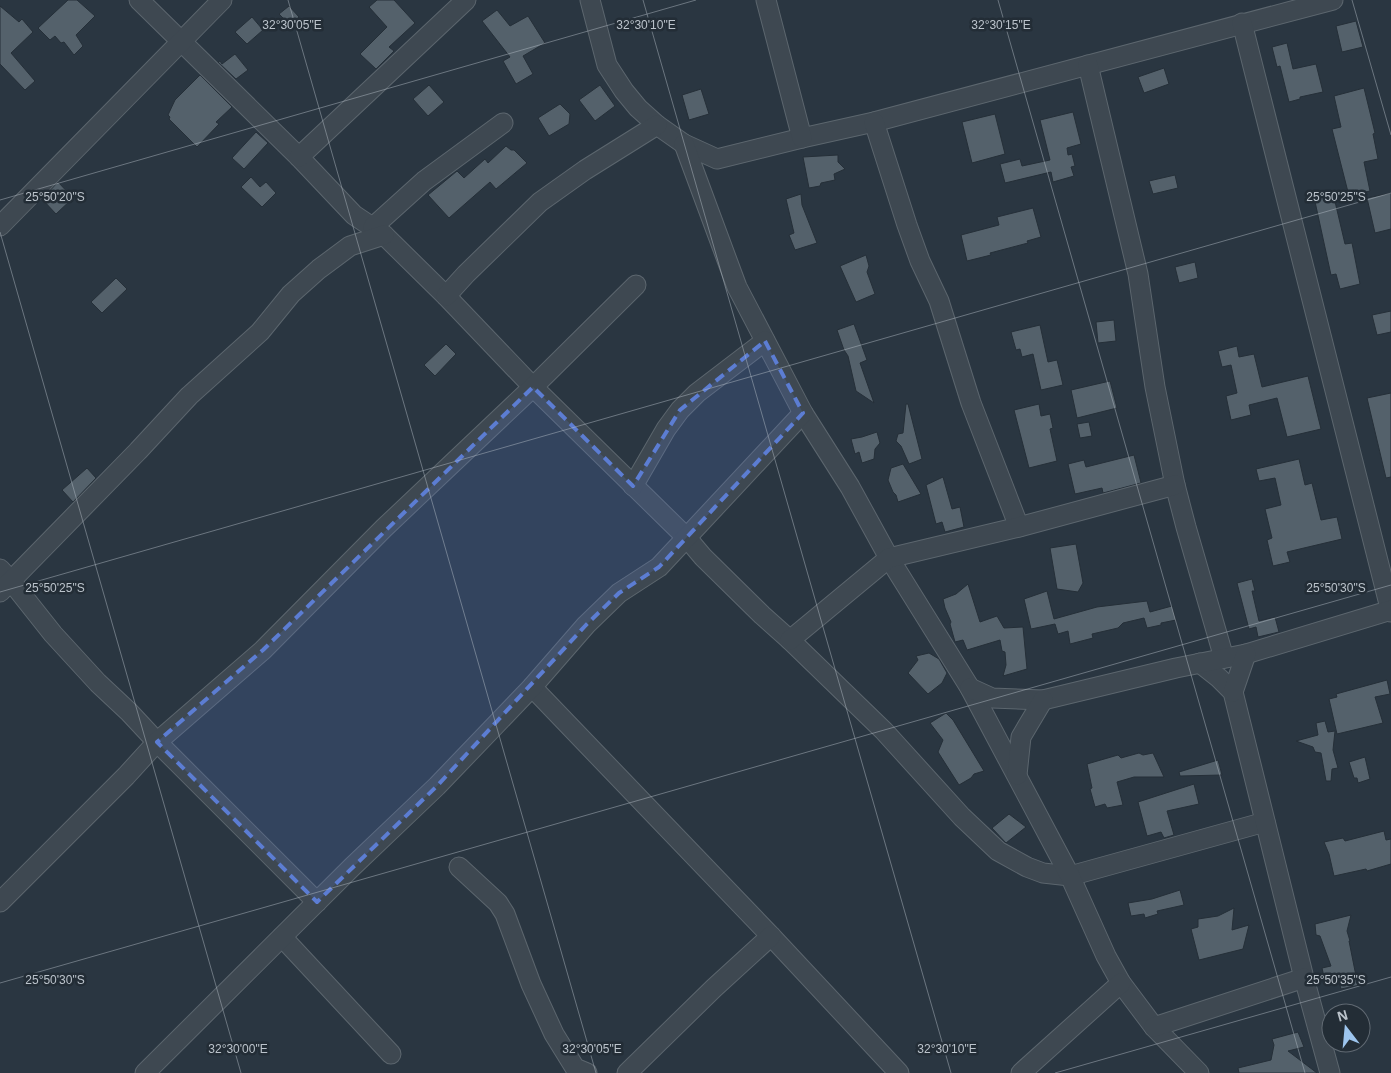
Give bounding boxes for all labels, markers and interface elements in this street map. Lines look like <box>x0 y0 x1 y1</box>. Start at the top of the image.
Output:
text: 32°30'05"E <box>262 18 322 32</box>
text: 32°30'10"E <box>616 18 676 32</box>
text: 32°30'15"E <box>971 18 1031 32</box>
text: 25°50'20"S <box>25 190 85 204</box>
text: 25°50'25"S <box>1306 190 1366 204</box>
text: 25°50'25"S <box>25 581 85 595</box>
text: 25°50'30"S <box>1306 581 1366 595</box>
text: 25°50'30"S <box>25 973 85 987</box>
text: 25°50'35"S <box>1306 973 1366 987</box>
north arrow <box>1321 1003 1371 1053</box>
text: N <box>1335 1006 1349 1025</box>
text: 32°30'00"E <box>208 1042 268 1056</box>
text: 32°30'05"E <box>562 1042 622 1056</box>
text: 32°30'10"E <box>917 1042 977 1056</box>

